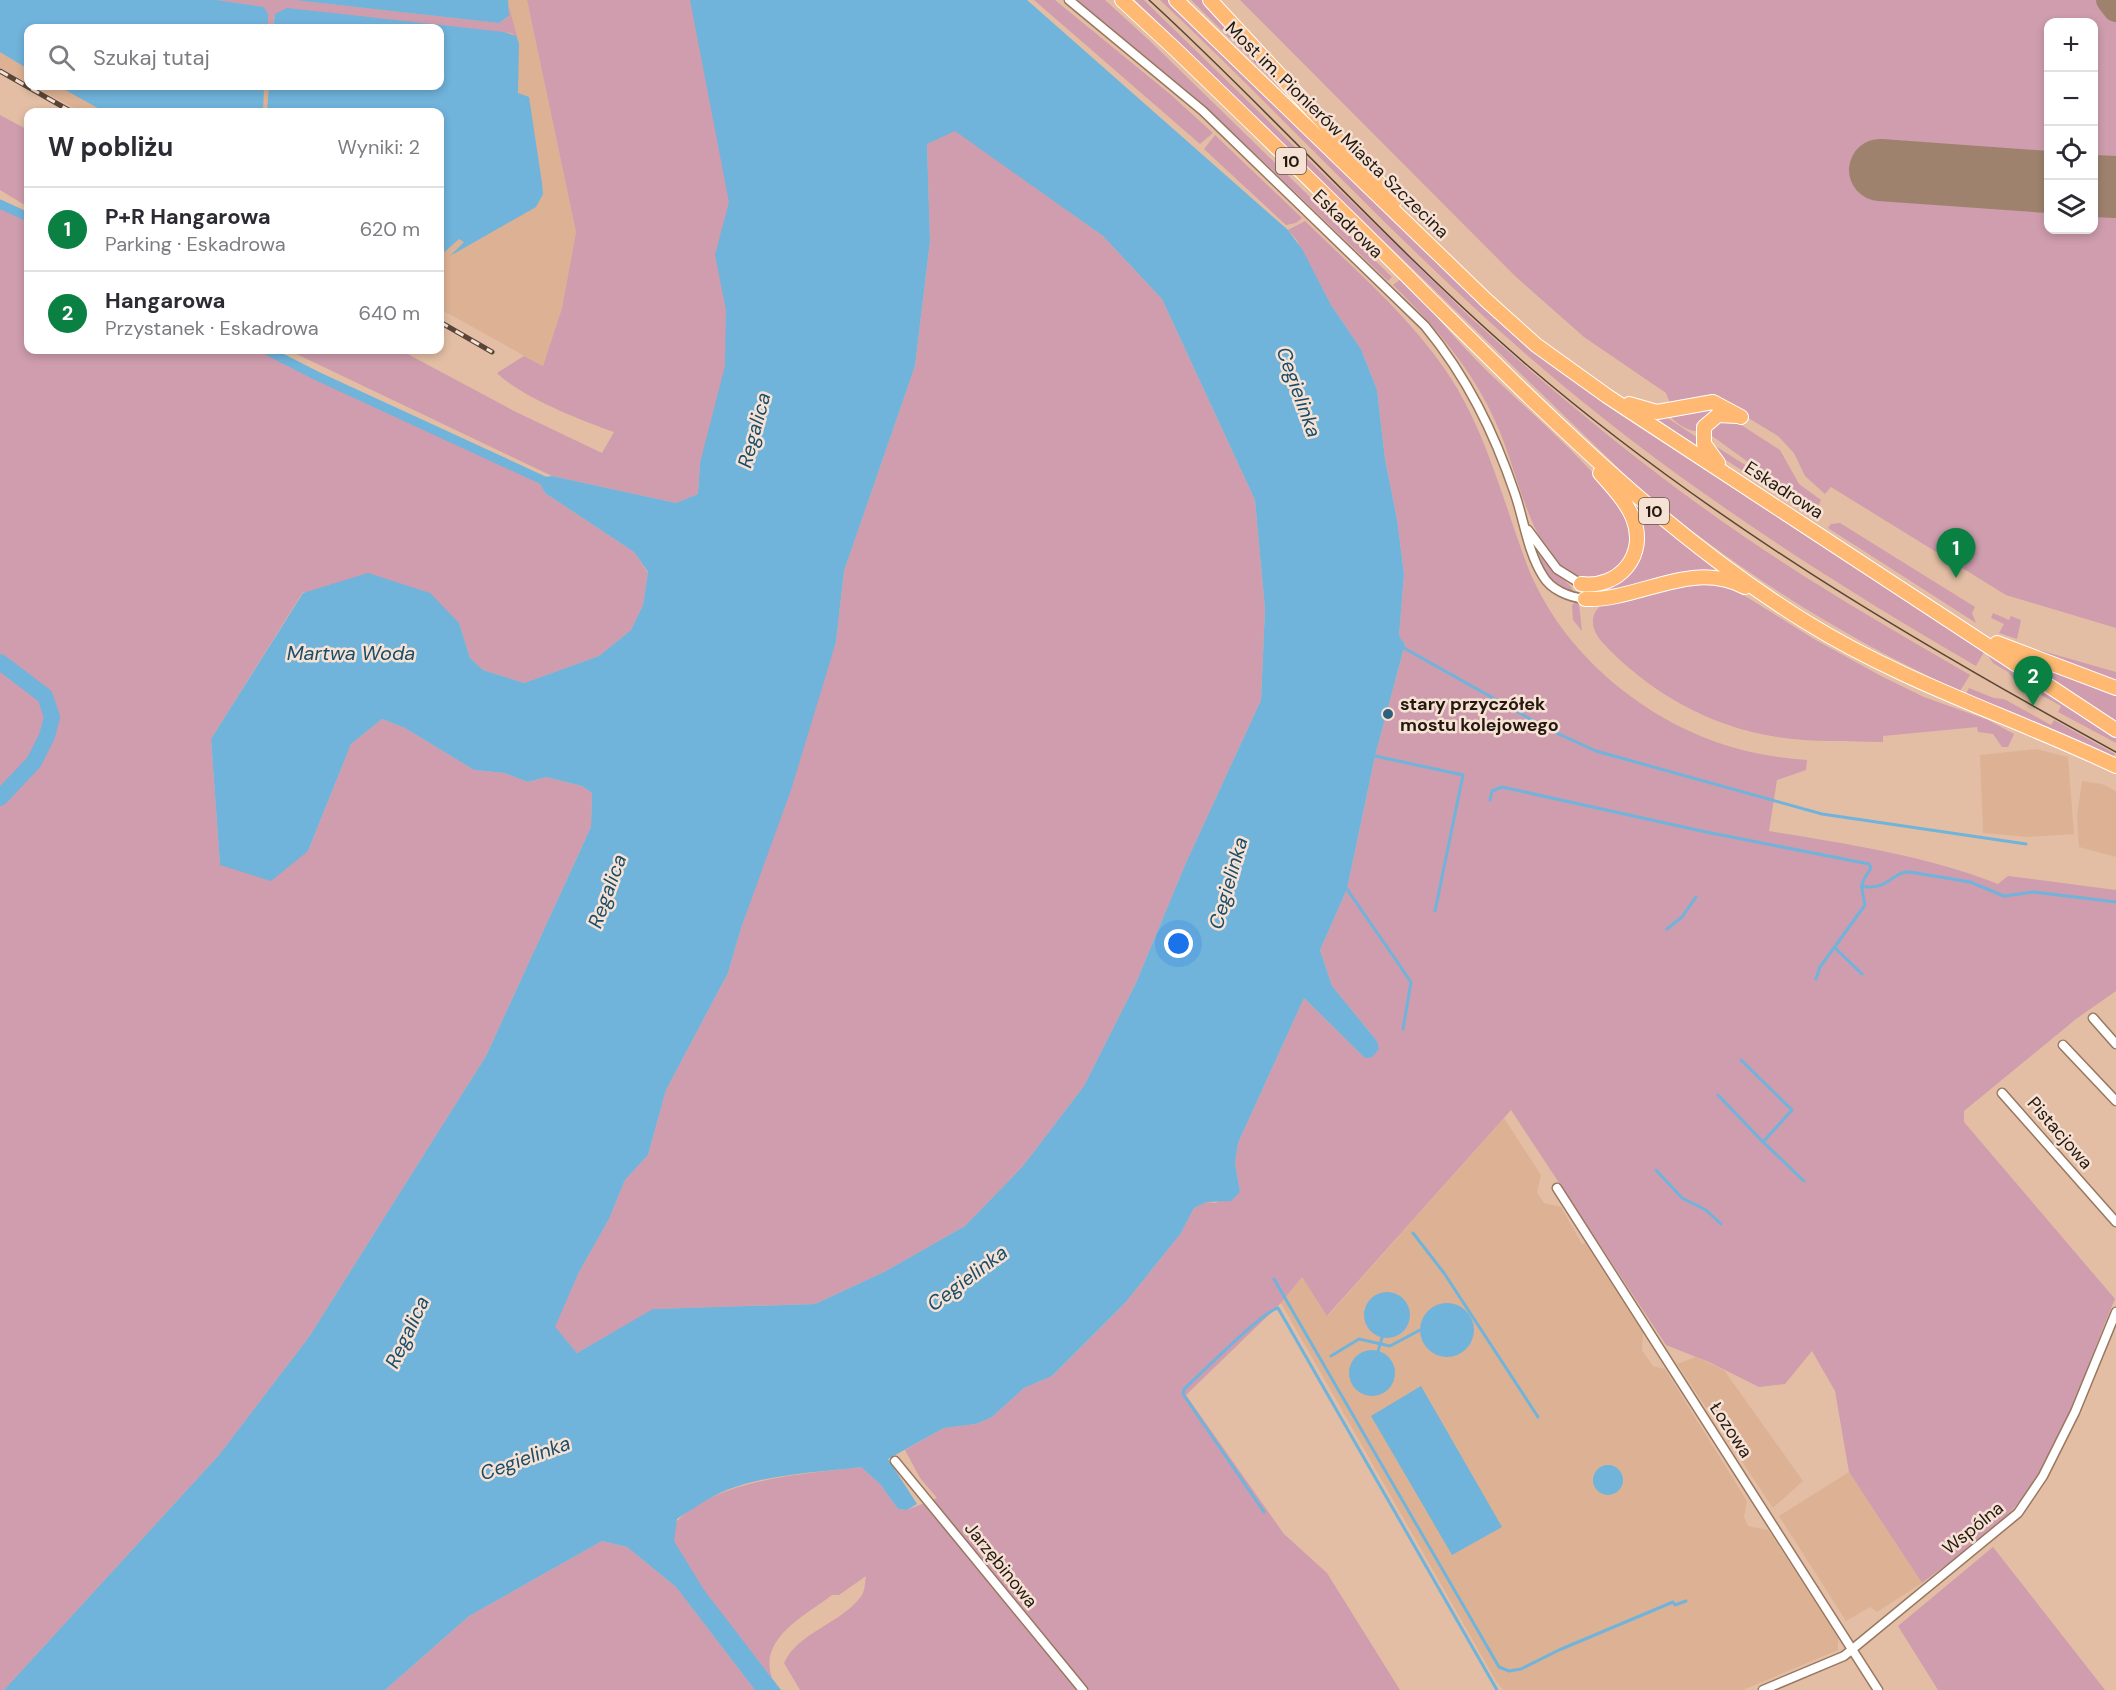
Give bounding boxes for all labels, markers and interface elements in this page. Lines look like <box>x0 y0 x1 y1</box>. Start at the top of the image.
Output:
street label: Most im. Pionierów Miasta Szczecina <box>1220 16 1454 244</box>
map controls <box>2044 18 2098 234</box>
button: + <box>2044 18 2098 72</box>
search box <box>24 24 444 90</box>
icon: search <box>45 41 78 74</box>
text: Szukaj tutaj <box>93 43 210 72</box>
button: − <box>2044 72 2098 126</box>
button: locate <box>2044 126 2098 180</box>
text: W pobliżu <box>48 130 173 164</box>
text: Wyniki: 2 <box>337 134 420 160</box>
road number: 10 <box>1276 148 1306 174</box>
button: layers <box>2044 180 2098 234</box>
street label: Eskadrowa <box>1308 184 1388 264</box>
text: P+R Hangarowa <box>105 202 271 231</box>
text: 1 <box>64 216 71 242</box>
text: 620 m <box>360 216 420 242</box>
text: Parking · Eskadrowa <box>105 231 286 257</box>
text: Hangarowa <box>105 286 225 315</box>
text: 2 <box>62 300 73 326</box>
text: 640 m <box>358 300 420 326</box>
text: Przystanek · Eskadrowa <box>105 315 319 341</box>
water label: Cegielinka <box>1271 343 1327 441</box>
water label: Regalica <box>731 390 777 470</box>
street label: Eskadrowa <box>1740 456 1828 524</box>
road number: 10 <box>1639 498 1669 524</box>
pin: 1 <box>1936 528 1976 578</box>
water label: Martwa Woda <box>287 640 415 666</box>
pin: 2 <box>2014 656 2052 706</box>
place label: stary przyczółek mostu kolejowego <box>1400 692 1559 737</box>
marker: stary przyczółek mostu kolejowego <box>1381 707 1395 721</box>
water label: Cegielinka <box>1202 834 1254 932</box>
water label: Regalica <box>582 850 632 932</box>
your location <box>1164 929 1193 958</box>
street label: Pistacjowa <box>2022 1092 2098 1174</box>
water label: Cegielinka <box>921 1239 1013 1317</box>
water label: Regalica <box>379 1292 435 1372</box>
street label: Łozowa <box>1704 1397 1758 1463</box>
water label: Cegielinka <box>476 1430 574 1486</box>
street label: Wspólna <box>1938 1496 2008 1560</box>
street label: Jarzębinowa <box>959 1517 1043 1613</box>

